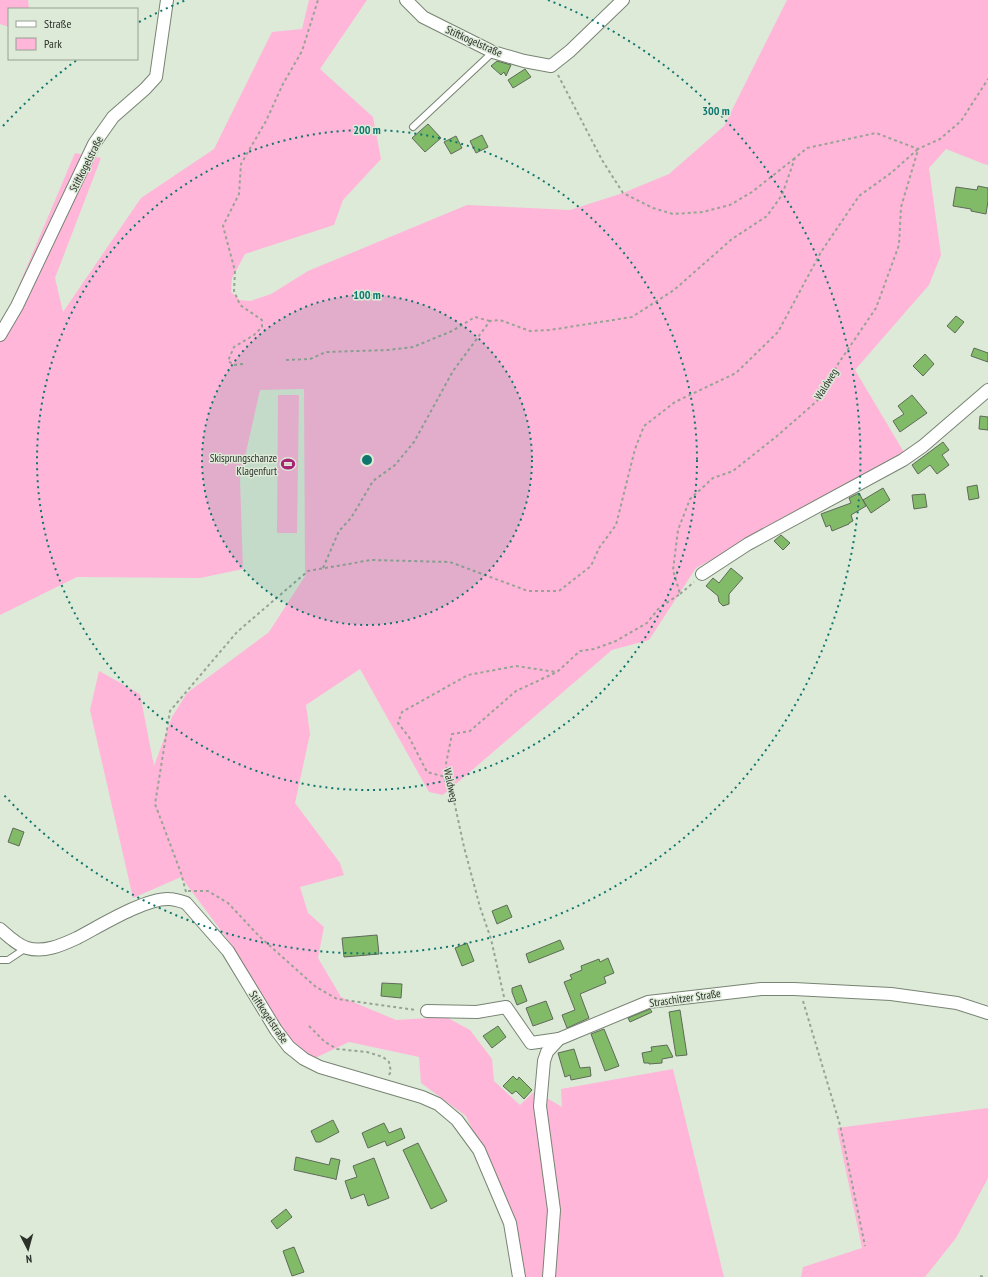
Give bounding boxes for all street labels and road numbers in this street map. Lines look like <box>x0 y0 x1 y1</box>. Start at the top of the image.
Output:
street label: Stiftkogelstraße <box>443 22 505 60</box>
street label: Stiftkogelstraße <box>66 133 106 194</box>
street label: Waldweg <box>811 366 841 402</box>
street label: Waldweg <box>441 767 461 803</box>
street label: Straschitzer Straße <box>648 986 722 1010</box>
street label: Stiftkogelstraße <box>246 988 292 1046</box>

